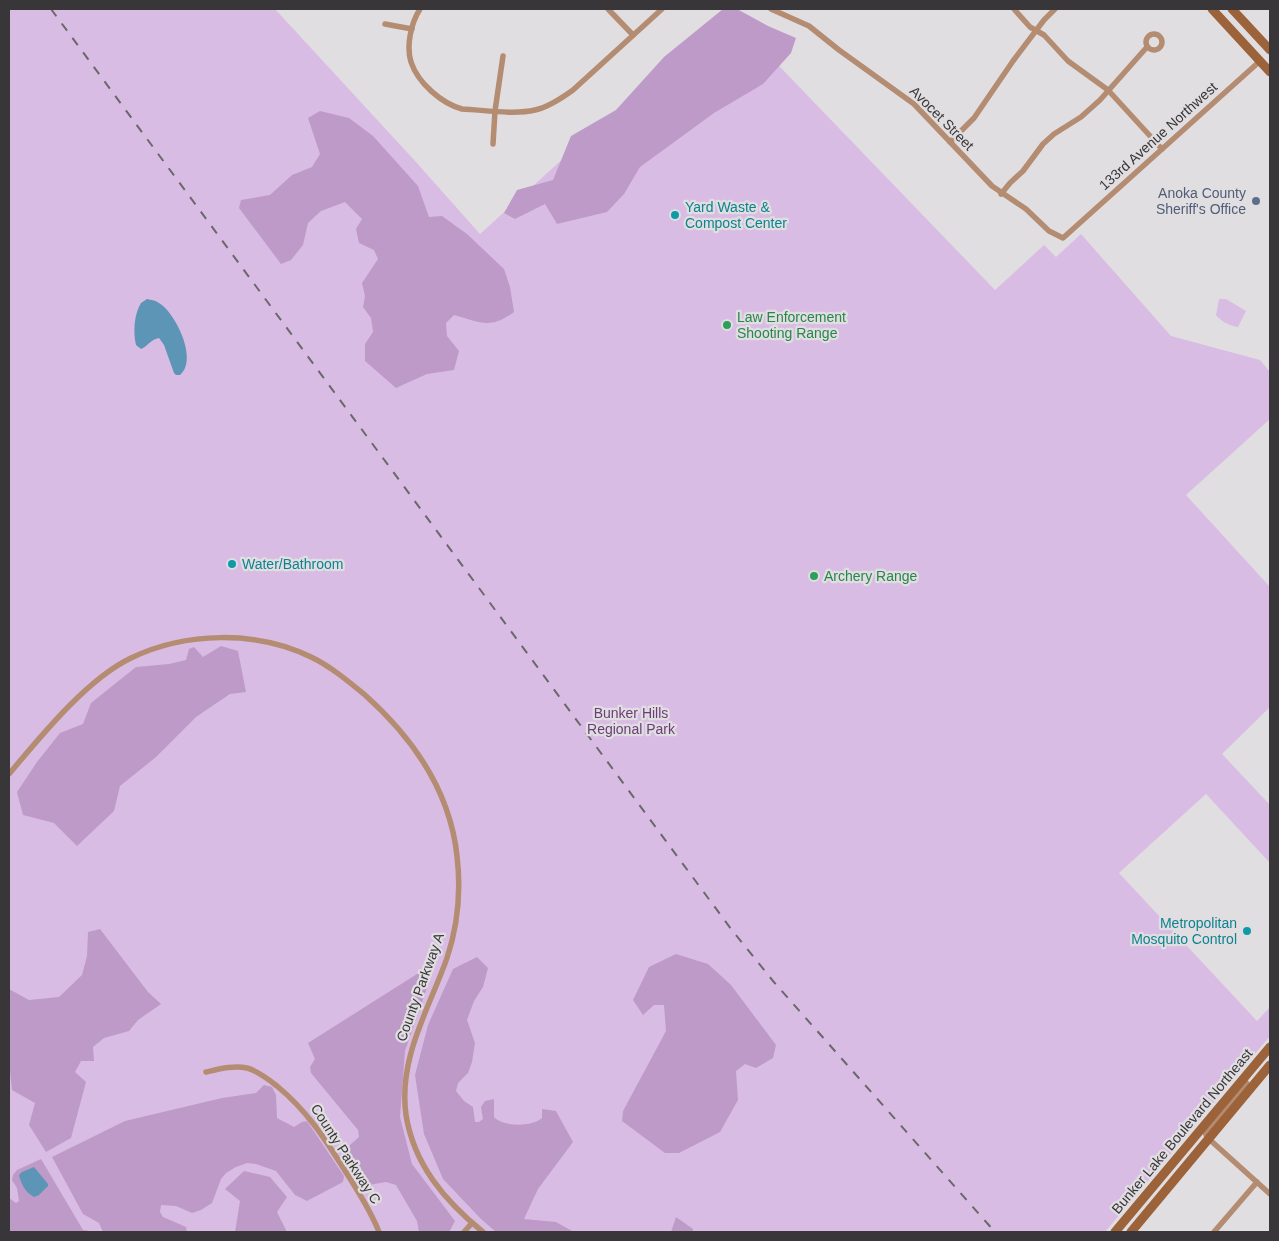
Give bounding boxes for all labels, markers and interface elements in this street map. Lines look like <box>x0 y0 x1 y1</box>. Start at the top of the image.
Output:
street label: 133rd Avenue Northwest <box>1096 79 1220 193</box>
street label: Avocet Street <box>907 83 977 153</box>
place label: Anoka County Sheriff's Office <box>1156 185 1246 217</box>
marker: Anoka County Sheriff's Office <box>1250 195 1262 207</box>
place label: Yard Waste & Compost Center <box>685 199 787 231</box>
marker: Yard Waste & Compost Center <box>669 209 681 221</box>
place label: Law Enforcement Shooting Range <box>737 309 846 341</box>
marker: Law Enforcement Shooting Range <box>721 319 733 331</box>
place label: Water/Bathroom <box>242 556 343 572</box>
marker: Water/Bathroom <box>226 558 238 570</box>
place label: Archery Range <box>824 568 918 584</box>
marker: Archery Range <box>808 570 820 582</box>
park label: Bunker Hills Regional Park <box>587 705 676 737</box>
place label: Metropolitan Mosquito Control <box>1131 915 1237 947</box>
marker: Metropolitan Mosquito Control <box>1241 925 1253 937</box>
street label: County Parkway A <box>393 930 447 1043</box>
street label: Bunker Lake Boulevard Northeast <box>1108 1045 1256 1217</box>
street label: County Parkway C <box>308 1101 384 1207</box>

